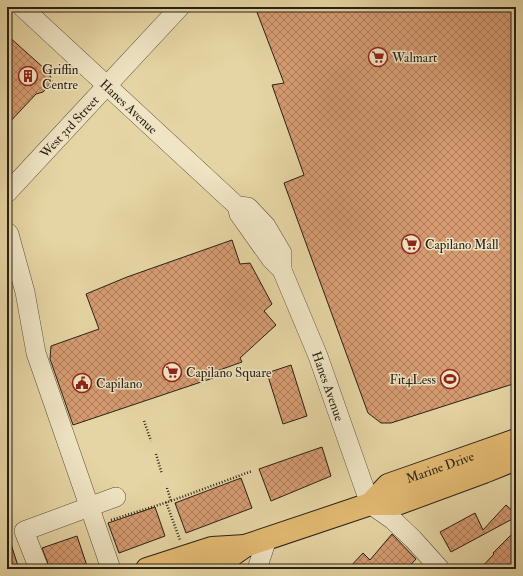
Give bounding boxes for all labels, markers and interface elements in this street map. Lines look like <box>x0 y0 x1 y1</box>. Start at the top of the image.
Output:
supermarket icon: Walmart <box>367 46 389 68</box>
place label: Walmart <box>391 50 437 66</box>
place label: Griffin Centre <box>42 62 79 93</box>
building icon: Griffin Centre <box>17 65 39 87</box>
street label: Hanes Avenue <box>96 76 161 138</box>
street label: West 3rd Street <box>36 93 103 162</box>
supermarket icon: Capilano Mall <box>400 233 422 255</box>
place label: Capilano Mall <box>425 237 499 254</box>
street label: Hanes Avenue <box>308 349 347 424</box>
supermarket icon: Capilano Square <box>161 361 183 383</box>
place label: Capilano Square <box>186 365 272 382</box>
sports icon: Fit4Less <box>439 368 461 390</box>
public building icon: Capilano <box>71 372 93 394</box>
place label: Fit4Less <box>390 372 437 388</box>
place label: Capilano <box>96 376 142 393</box>
street label: Marine Drive <box>404 448 477 487</box>

